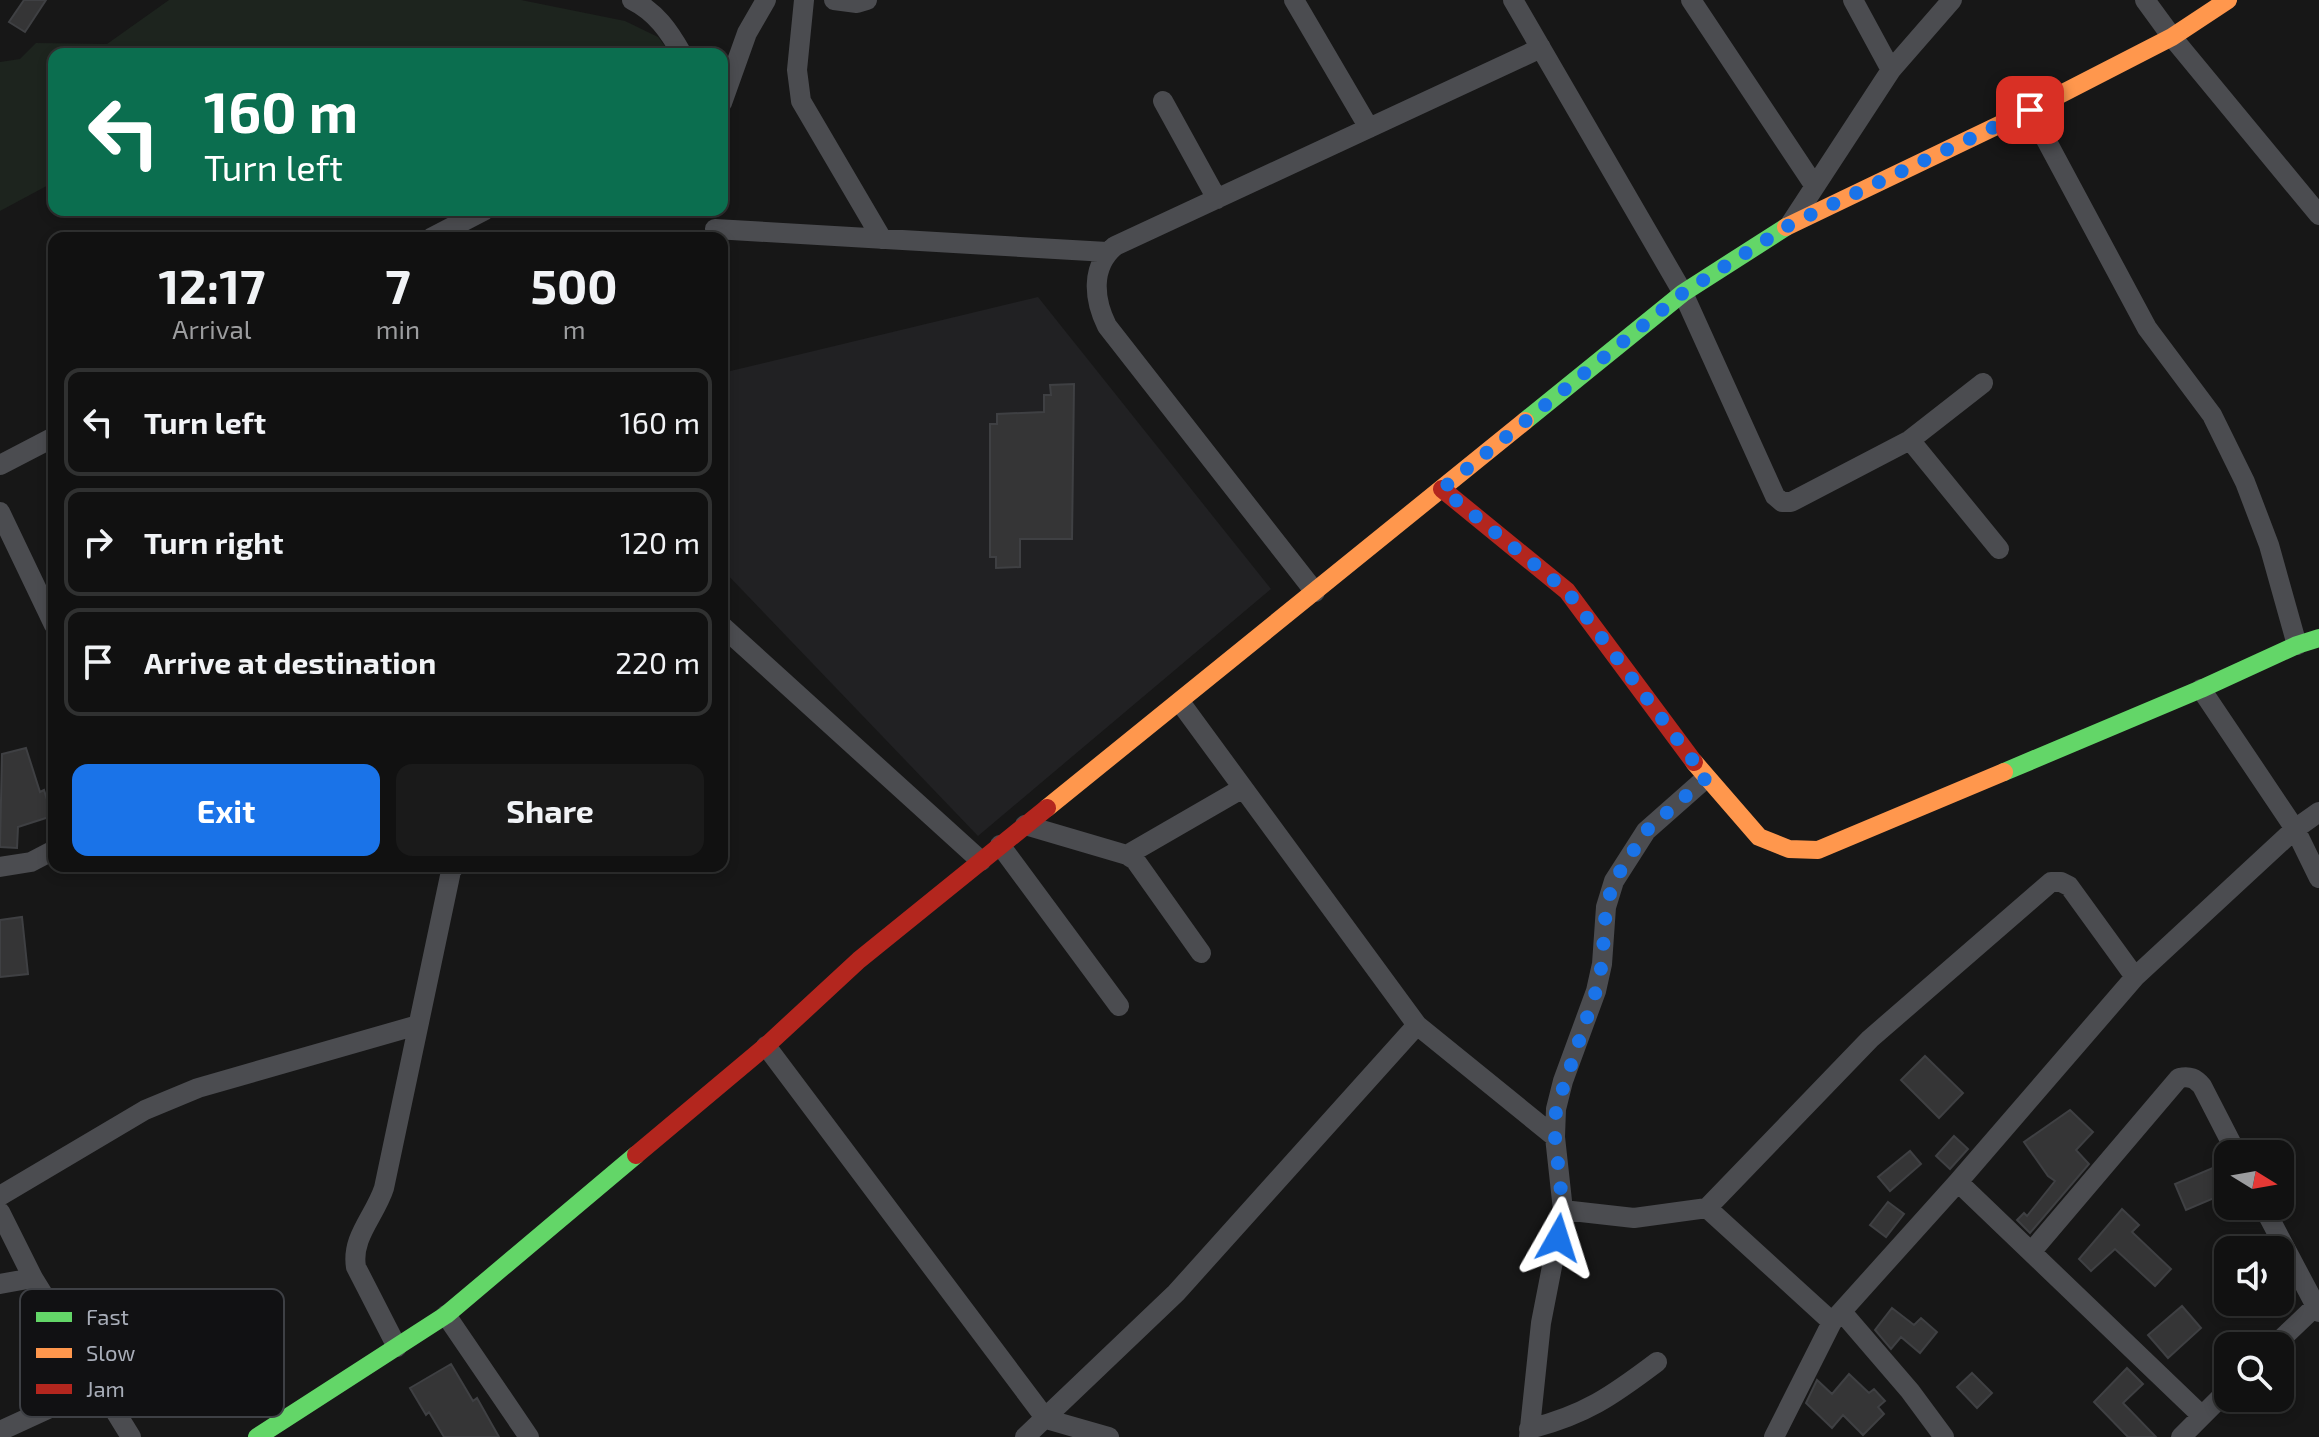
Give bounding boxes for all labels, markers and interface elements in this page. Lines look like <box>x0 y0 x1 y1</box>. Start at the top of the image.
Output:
pin <box>1996 76 2064 144</box>
text: 160 m <box>204 77 358 144</box>
icon: left <box>72 80 176 184</box>
icon: arrive <box>2008 88 2052 132</box>
text: Turn left <box>204 145 343 188</box>
text: 12:17 <box>158 256 265 314</box>
text: 7 <box>385 256 411 314</box>
text: 500 <box>531 256 618 314</box>
text: Arrival <box>172 313 251 344</box>
text: min <box>376 313 420 344</box>
text: m <box>563 313 585 344</box>
icon: left <box>76 400 120 444</box>
text: Turn left <box>144 404 266 440</box>
text: 160 m <box>620 404 700 440</box>
icon: right <box>76 520 120 564</box>
text: Turn right <box>144 524 284 560</box>
text: 120 m <box>620 524 700 560</box>
icon: arrive <box>76 640 120 684</box>
text: Arrive at destination <box>144 644 436 680</box>
text: 220 m <box>615 644 700 680</box>
button: Exit <box>72 764 380 856</box>
button: Share <box>396 764 704 856</box>
north arrow <box>2214 1140 2294 1220</box>
map controls <box>2214 1140 2294 1412</box>
position arrow <box>1516 1196 1600 1280</box>
button: sound <box>2214 1236 2294 1316</box>
legend <box>20 1289 284 1417</box>
text: Fast <box>86 1303 129 1329</box>
button: search <box>2214 1332 2294 1412</box>
text: Slow <box>86 1339 135 1365</box>
text: Jam <box>86 1375 125 1401</box>

